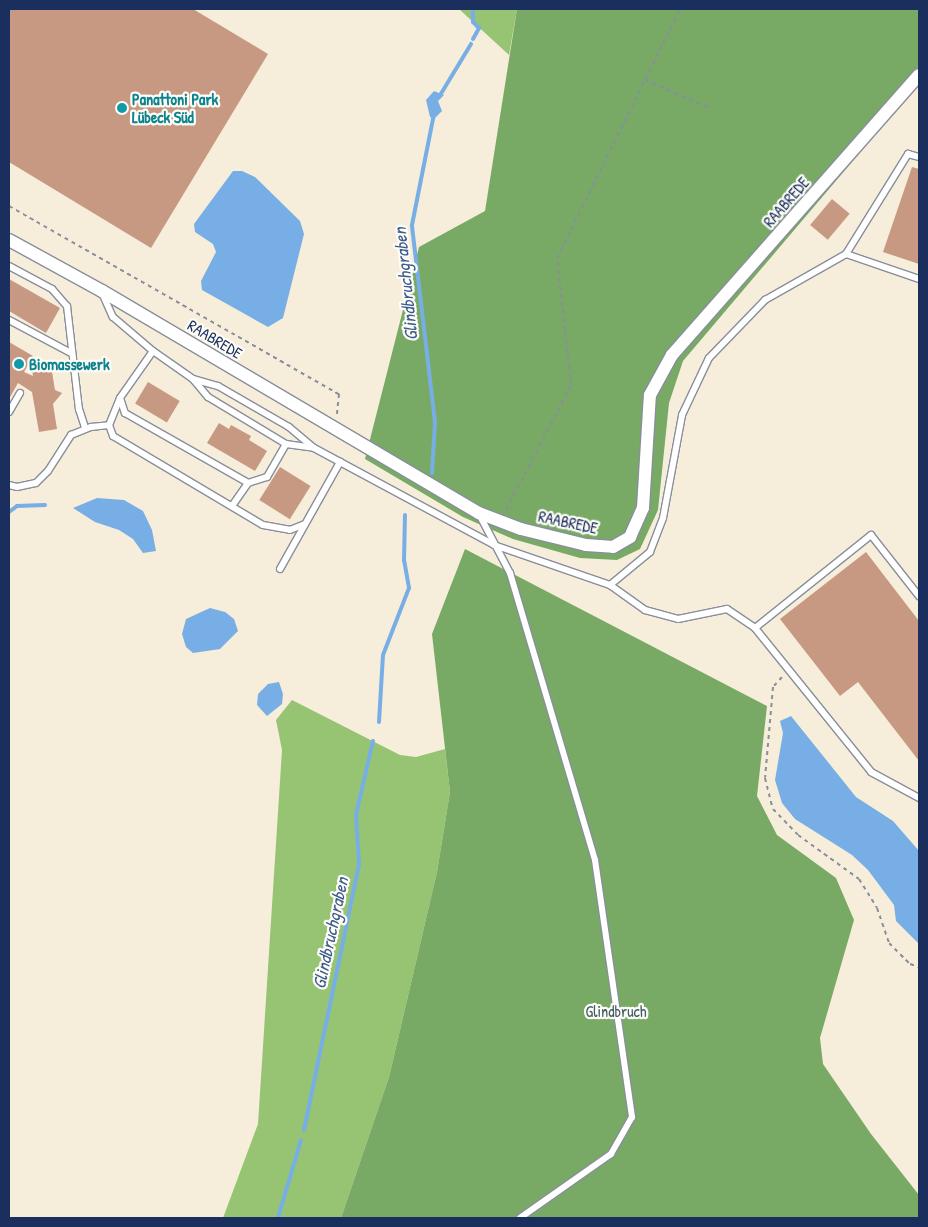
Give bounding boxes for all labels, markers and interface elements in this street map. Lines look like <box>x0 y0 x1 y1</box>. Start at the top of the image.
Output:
place label: Panattoni Park Lübeck Süd <box>132 89 218 127</box>
marker: Panattoni Park Lübeck Süd <box>116 102 128 114</box>
street label: RAABREDE <box>759 173 813 231</box>
water label: Glindbruchgraben <box>389 226 423 342</box>
street label: RAABREDE <box>184 315 246 363</box>
place label: Biomassewerk <box>29 354 110 374</box>
marker: Biomassewerk <box>13 358 25 370</box>
street label: RAABREDE <box>537 506 599 538</box>
water label: Glindbruchgraben <box>309 875 353 991</box>
park label: Glindbruch <box>585 1001 647 1021</box>

